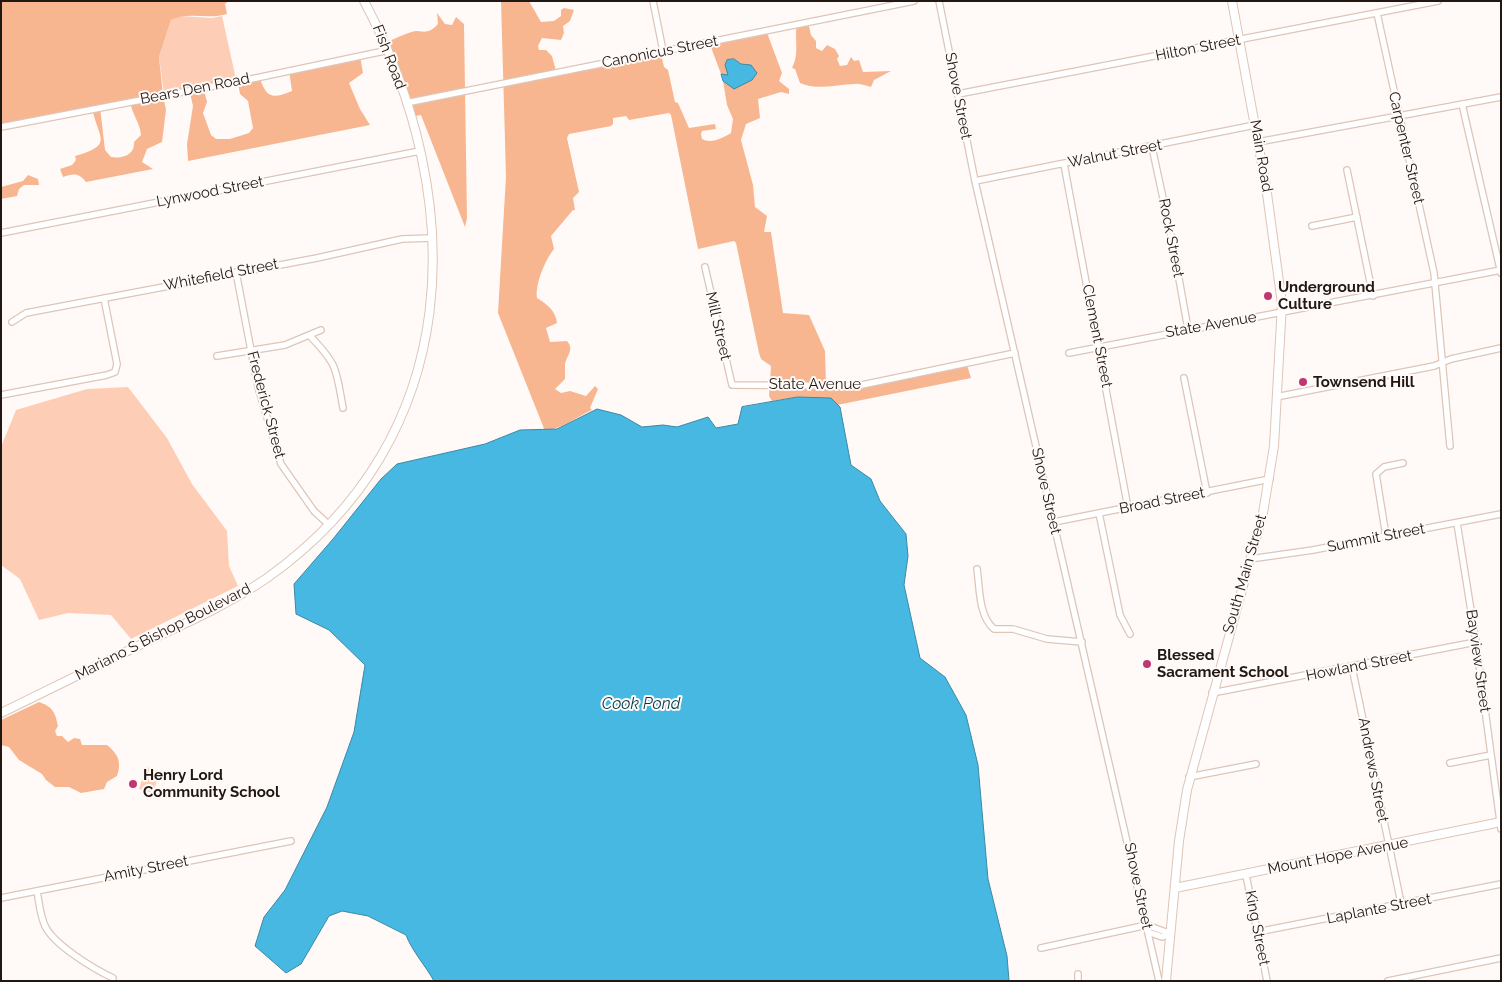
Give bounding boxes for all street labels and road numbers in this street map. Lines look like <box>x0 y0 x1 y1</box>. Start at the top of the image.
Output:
street label: Fish Road <box>368 22 410 92</box>
street label: Hilton Street <box>1154 31 1242 65</box>
street label: Canonicus Street <box>600 32 720 72</box>
street label: Shove Street <box>941 51 975 141</box>
street label: Bears Den Road <box>139 70 251 108</box>
street label: Carpenter Street <box>1384 90 1428 206</box>
street label: Main Road <box>1246 118 1276 194</box>
street label: Walnut Street <box>1067 136 1163 172</box>
street label: Lynwood Street <box>155 173 265 211</box>
street label: Rock Street <box>1155 197 1187 279</box>
street label: Whitefield Street <box>162 255 280 295</box>
street label: Clement Street <box>1078 283 1116 389</box>
street label: Mill Street <box>701 290 735 362</box>
street label: State Avenue <box>1164 308 1258 342</box>
street label: Frederick Street <box>243 349 289 461</box>
street label: State Avenue <box>769 375 861 393</box>
street label: Shove Street <box>1027 446 1065 536</box>
street label: Broad Street <box>1118 484 1206 518</box>
street label: South Main Street <box>1219 512 1271 636</box>
street label: Summit Street <box>1326 520 1426 556</box>
street label: Mariano S Bishop Boulevard <box>72 580 254 684</box>
street label: Bayview Street <box>1462 608 1494 714</box>
street label: Howland Street <box>1305 647 1413 685</box>
street label: Andrews Street <box>1354 716 1392 824</box>
street label: Mount Hope Avenue <box>1266 834 1410 878</box>
street label: Shove Street <box>1120 841 1156 931</box>
street label: Amity Street <box>102 852 190 886</box>
street label: King Street <box>1241 889 1273 967</box>
street label: Laplante Street <box>1325 890 1433 928</box>

